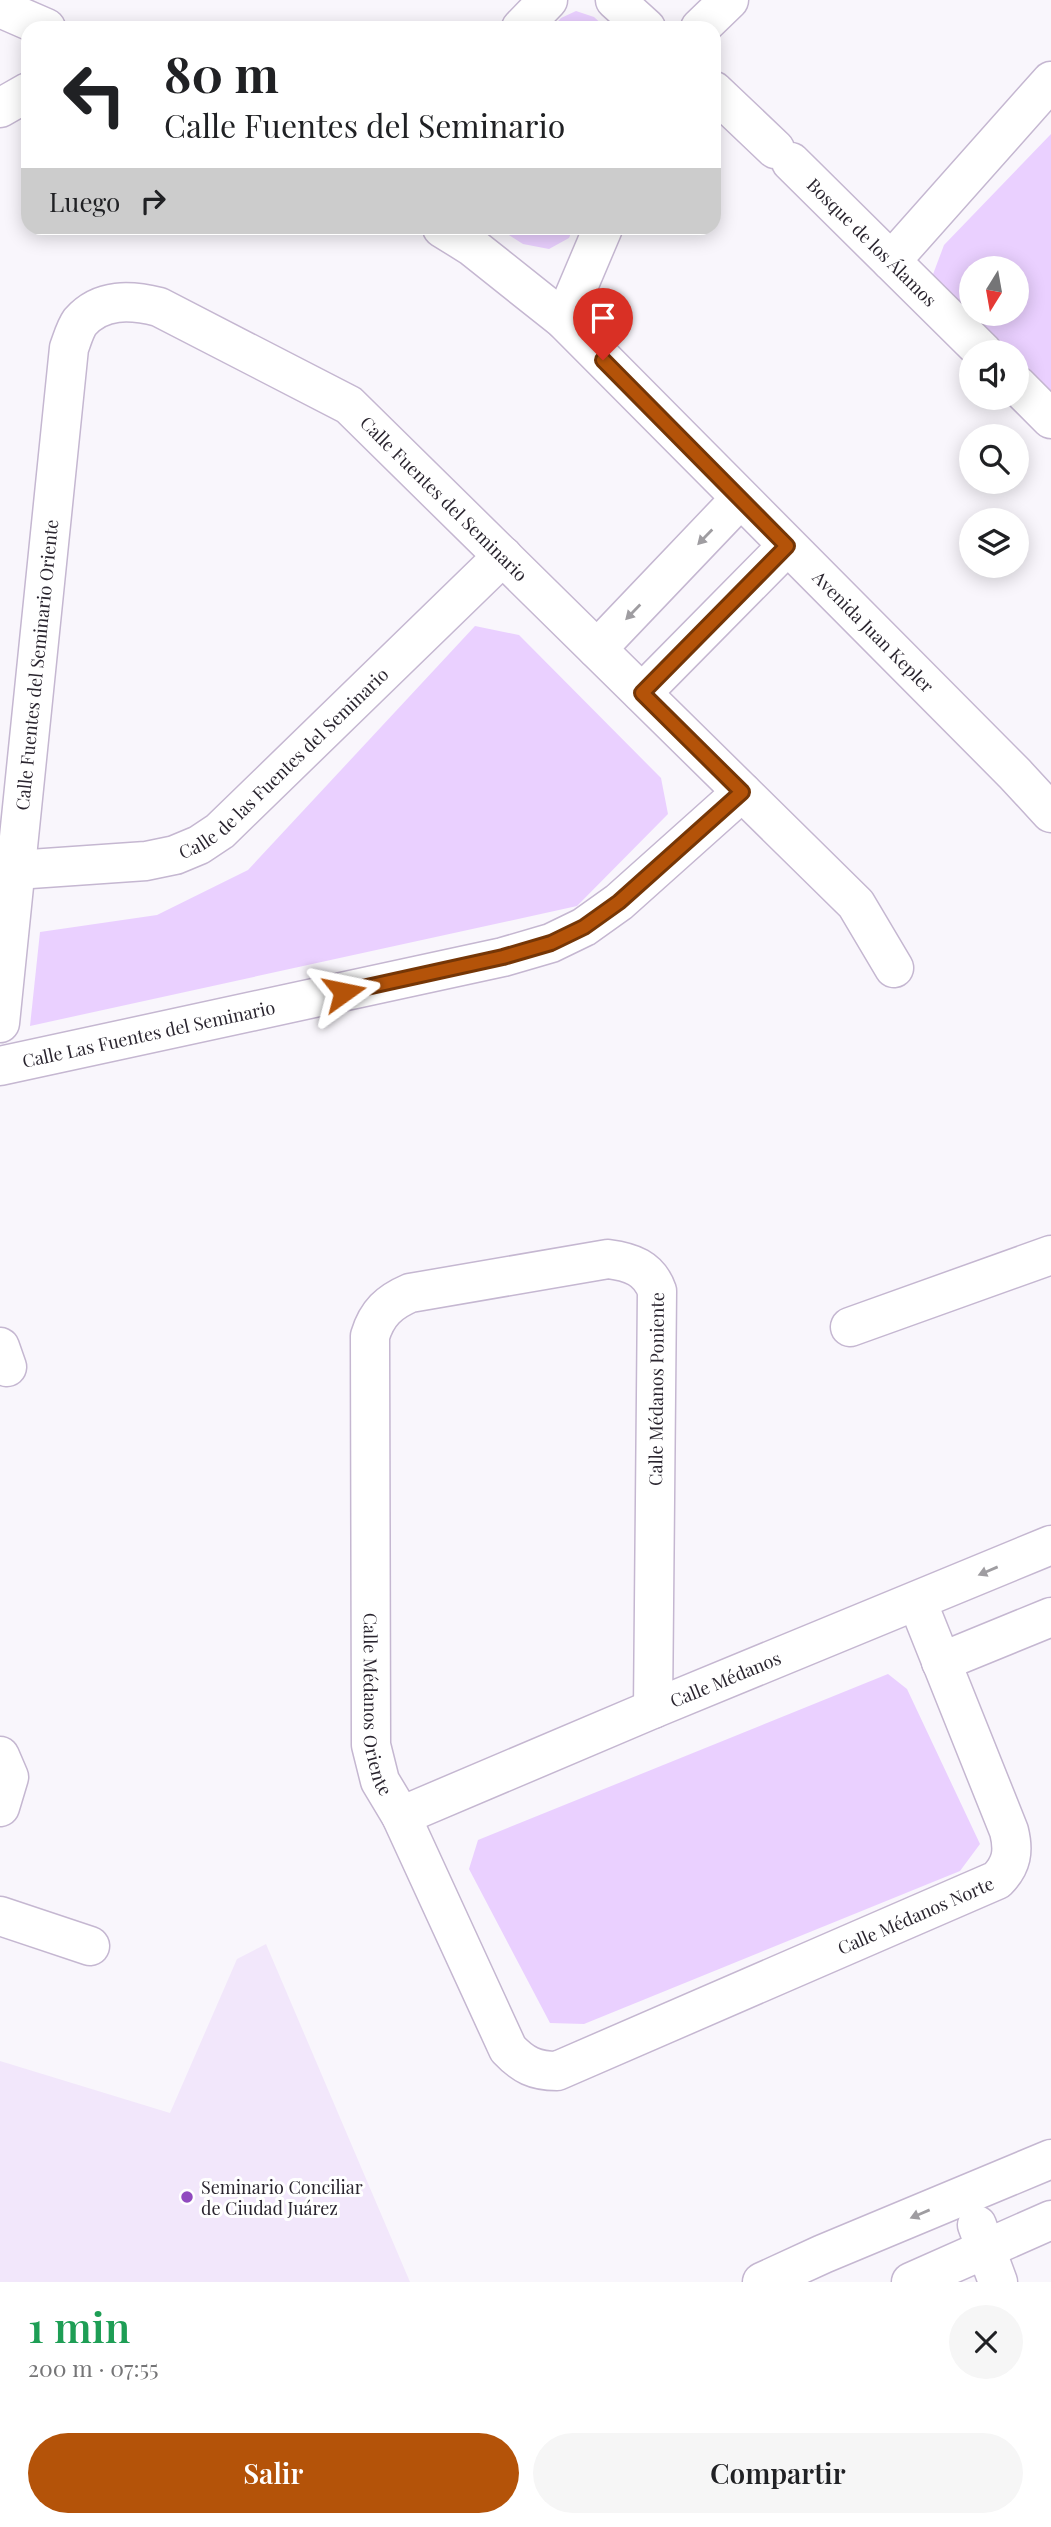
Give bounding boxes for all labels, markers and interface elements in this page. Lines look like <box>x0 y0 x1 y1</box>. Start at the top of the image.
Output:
text: 80 m <box>164 40 279 105</box>
icon: left <box>49 49 140 140</box>
text: Calle Fuentes del Seminario <box>164 103 565 146</box>
street label: Bosque de los Álamos <box>802 173 942 312</box>
icon: right <box>134 182 172 220</box>
text: Luego <box>49 184 120 219</box>
north arrow <box>959 256 1029 326</box>
map controls <box>959 256 1029 578</box>
pin <box>573 288 633 360</box>
icon: arrive <box>584 299 622 337</box>
button: sound <box>959 340 1029 410</box>
street label: Calle Fuentes del Seminario <box>355 411 533 586</box>
button: search <box>959 424 1029 494</box>
button: layers <box>959 508 1029 578</box>
street label: Calle Fuentes del Seminario Oriente <box>10 518 63 812</box>
one-way arrow <box>697 528 713 545</box>
street label: Avenida Juan Kepler <box>807 565 939 698</box>
one-way arrow <box>625 603 642 620</box>
street label: Calle de las Fuentes del Seminario <box>175 662 393 864</box>
position arrow <box>307 955 381 1029</box>
street label: Calle Las Fuentes del Seminario <box>20 995 277 1073</box>
street label: Calle Médanos Poniente <box>643 1292 669 1486</box>
one-way arrow <box>978 1565 998 1577</box>
street label: Calle Médanos Oriente <box>359 1613 398 1800</box>
street label: Calle Médanos <box>666 1646 784 1713</box>
street label: Calle Médanos Norte <box>834 1871 997 1960</box>
place label: Seminario Conciliar de Ciudad Juárez <box>201 2175 363 2220</box>
marker: Seminario Conciliar de Ciudad Juárez <box>179 2189 195 2205</box>
one-way arrow <box>910 2208 931 2219</box>
text: 1 min <box>28 2298 130 2354</box>
button: close <box>949 2305 1023 2379</box>
text: 200 m · 07:55 <box>28 2352 159 2383</box>
button: Salir <box>28 2433 519 2513</box>
button: Compartir <box>533 2433 1023 2513</box>

